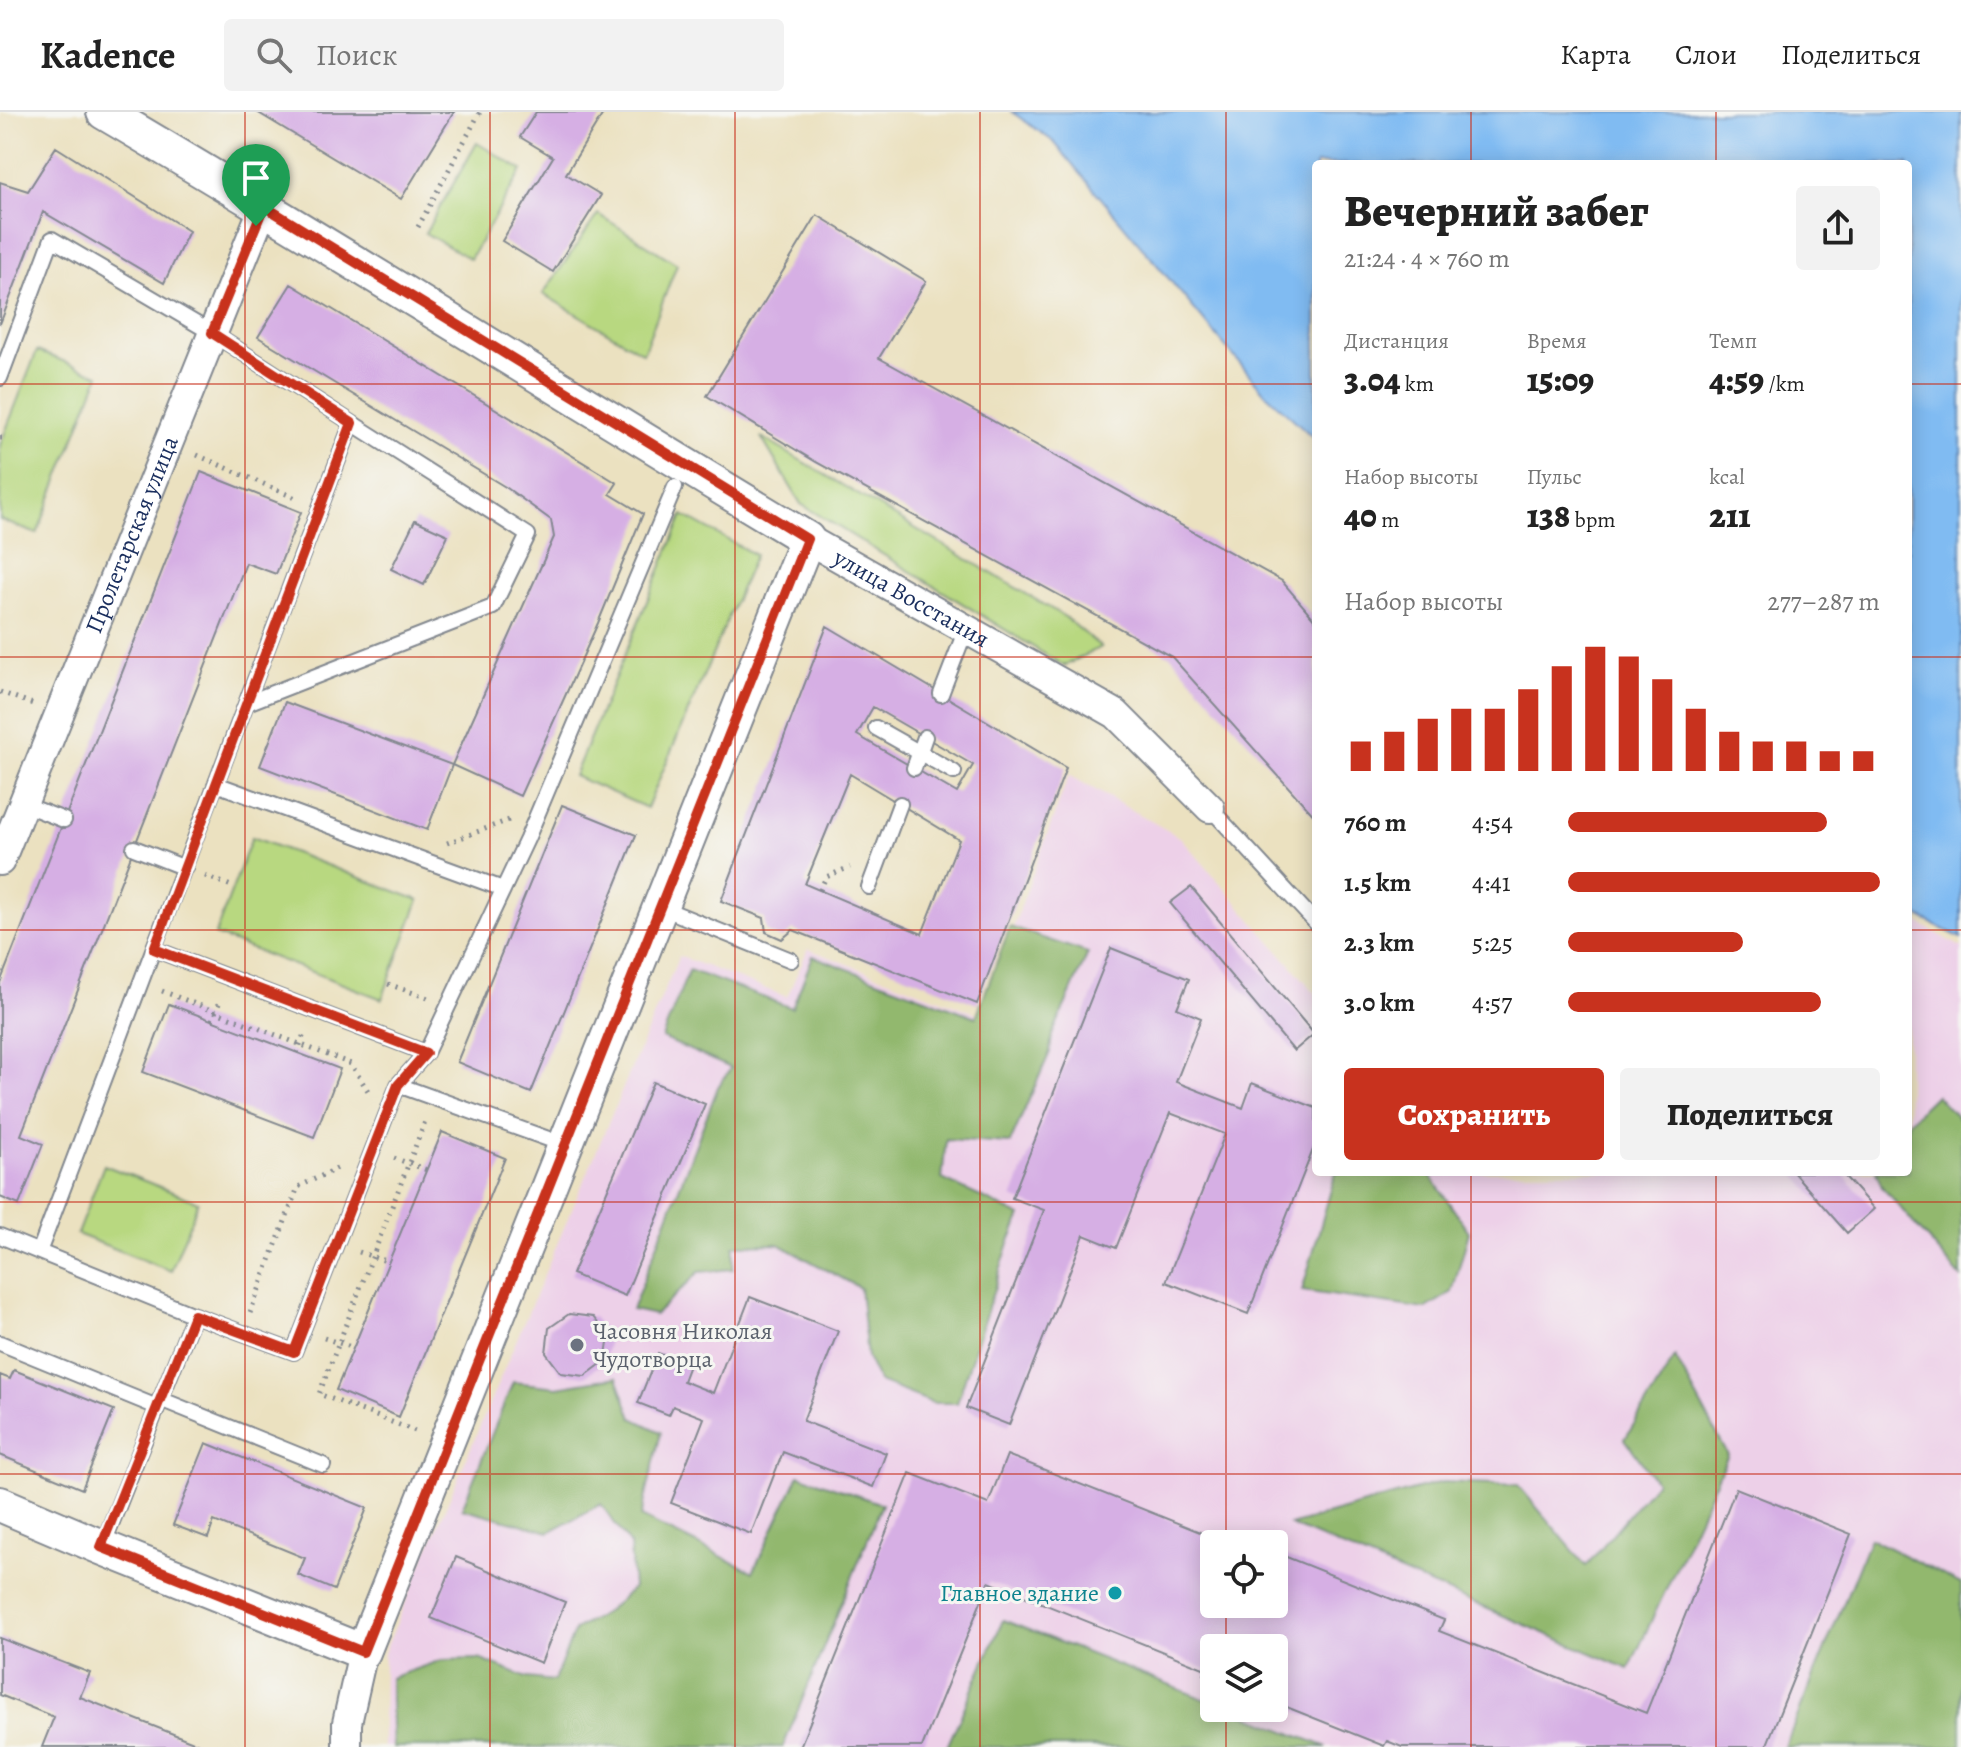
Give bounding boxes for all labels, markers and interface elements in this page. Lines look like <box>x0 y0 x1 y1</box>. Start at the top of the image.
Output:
search box <box>224 19 784 91</box>
text: Kadence <box>40 29 176 81</box>
icon: search <box>252 33 296 77</box>
text: Поиск <box>316 35 398 75</box>
text: Карта <box>1560 36 1631 74</box>
text: Слои <box>1675 36 1737 74</box>
text: Поделиться <box>1781 36 1921 74</box>
pin <box>222 144 290 226</box>
icon: arrive <box>234 156 278 200</box>
text: Вечерний забег <box>1344 181 1649 241</box>
button: share <box>1796 186 1880 270</box>
text: 21:24 · 4 × 760 m <box>1344 241 1510 276</box>
text: Дистанция <box>1344 326 1449 356</box>
text: Время <box>1527 326 1587 356</box>
text: Темп <box>1709 326 1757 356</box>
text: 3.04 <box>1344 356 1401 403</box>
text: 15:09 <box>1527 356 1594 403</box>
text: 4:59 <box>1709 356 1764 403</box>
text: km <box>1401 369 1434 399</box>
text: /km <box>1764 369 1805 399</box>
street label: Пролетарская улица <box>77 431 186 638</box>
text: Набор высоты <box>1344 462 1479 492</box>
text: Пульс <box>1527 462 1582 492</box>
text: kcal <box>1709 462 1745 492</box>
text: 40 <box>1344 492 1377 539</box>
text: 138 <box>1527 492 1570 539</box>
text: 211 <box>1709 492 1751 539</box>
text: m <box>1377 505 1400 535</box>
text: bpm <box>1570 505 1616 535</box>
street label: улица Восстания <box>827 541 995 655</box>
text: Набор высоты <box>1344 584 1503 619</box>
text: 277–287 m <box>1767 584 1880 619</box>
text: 760 m <box>1344 805 1407 840</box>
text: 4:54 <box>1472 805 1513 840</box>
text: 1.5 km <box>1344 865 1411 900</box>
text: 4:41 <box>1472 865 1511 900</box>
text: 2.3 km <box>1344 925 1415 960</box>
text: 5:25 <box>1472 925 1513 960</box>
text: 3.0 km <box>1344 985 1415 1020</box>
text: 4:57 <box>1472 985 1512 1020</box>
button: Сохранить <box>1344 1068 1604 1160</box>
button: Поделиться <box>1620 1068 1880 1160</box>
place label: Часовня Николая Чудотворца <box>593 1315 772 1375</box>
marker: Часовня Николая Чудотворца <box>568 1336 586 1354</box>
map controls <box>1200 1530 1288 1722</box>
button: locate <box>1200 1530 1288 1618</box>
place label: Главное здание <box>940 1577 1099 1609</box>
marker: Главное здание <box>1106 1584 1124 1602</box>
button: layers <box>1200 1634 1288 1722</box>

